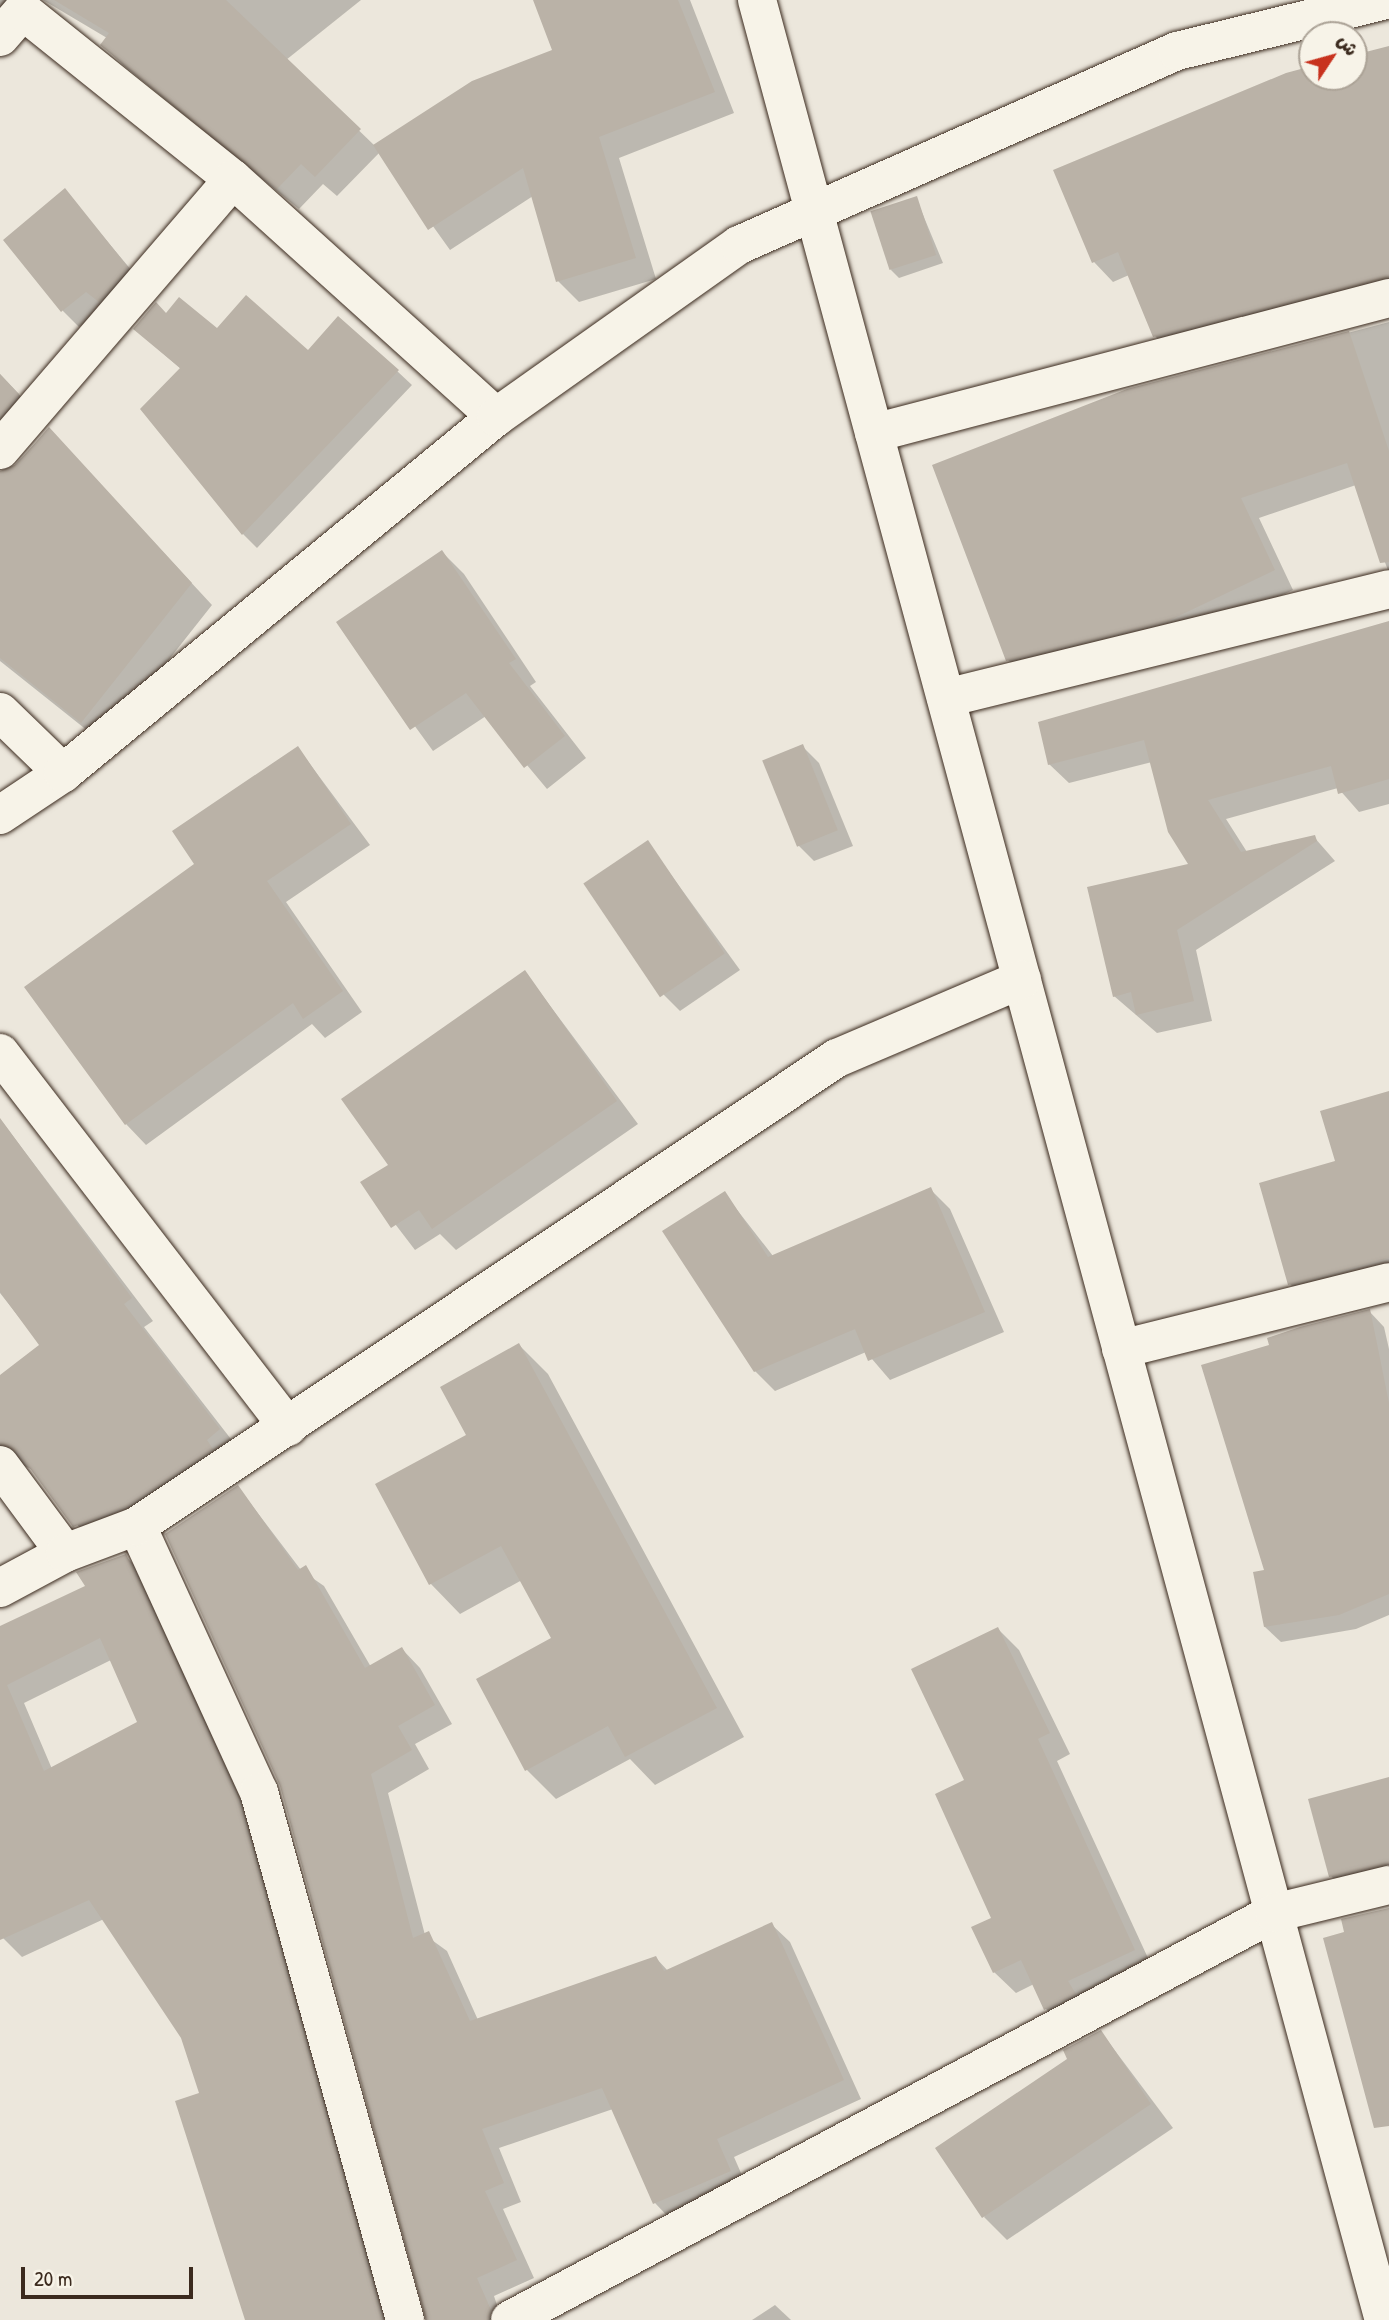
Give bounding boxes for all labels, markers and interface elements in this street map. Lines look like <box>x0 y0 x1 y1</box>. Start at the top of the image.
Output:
north arrow <box>1298 21 1368 91</box>
text: ش <box>1332 29 1365 61</box>
scale bar <box>24 2254 196 2298</box>
text: 20 m <box>34 2264 72 2293</box>

